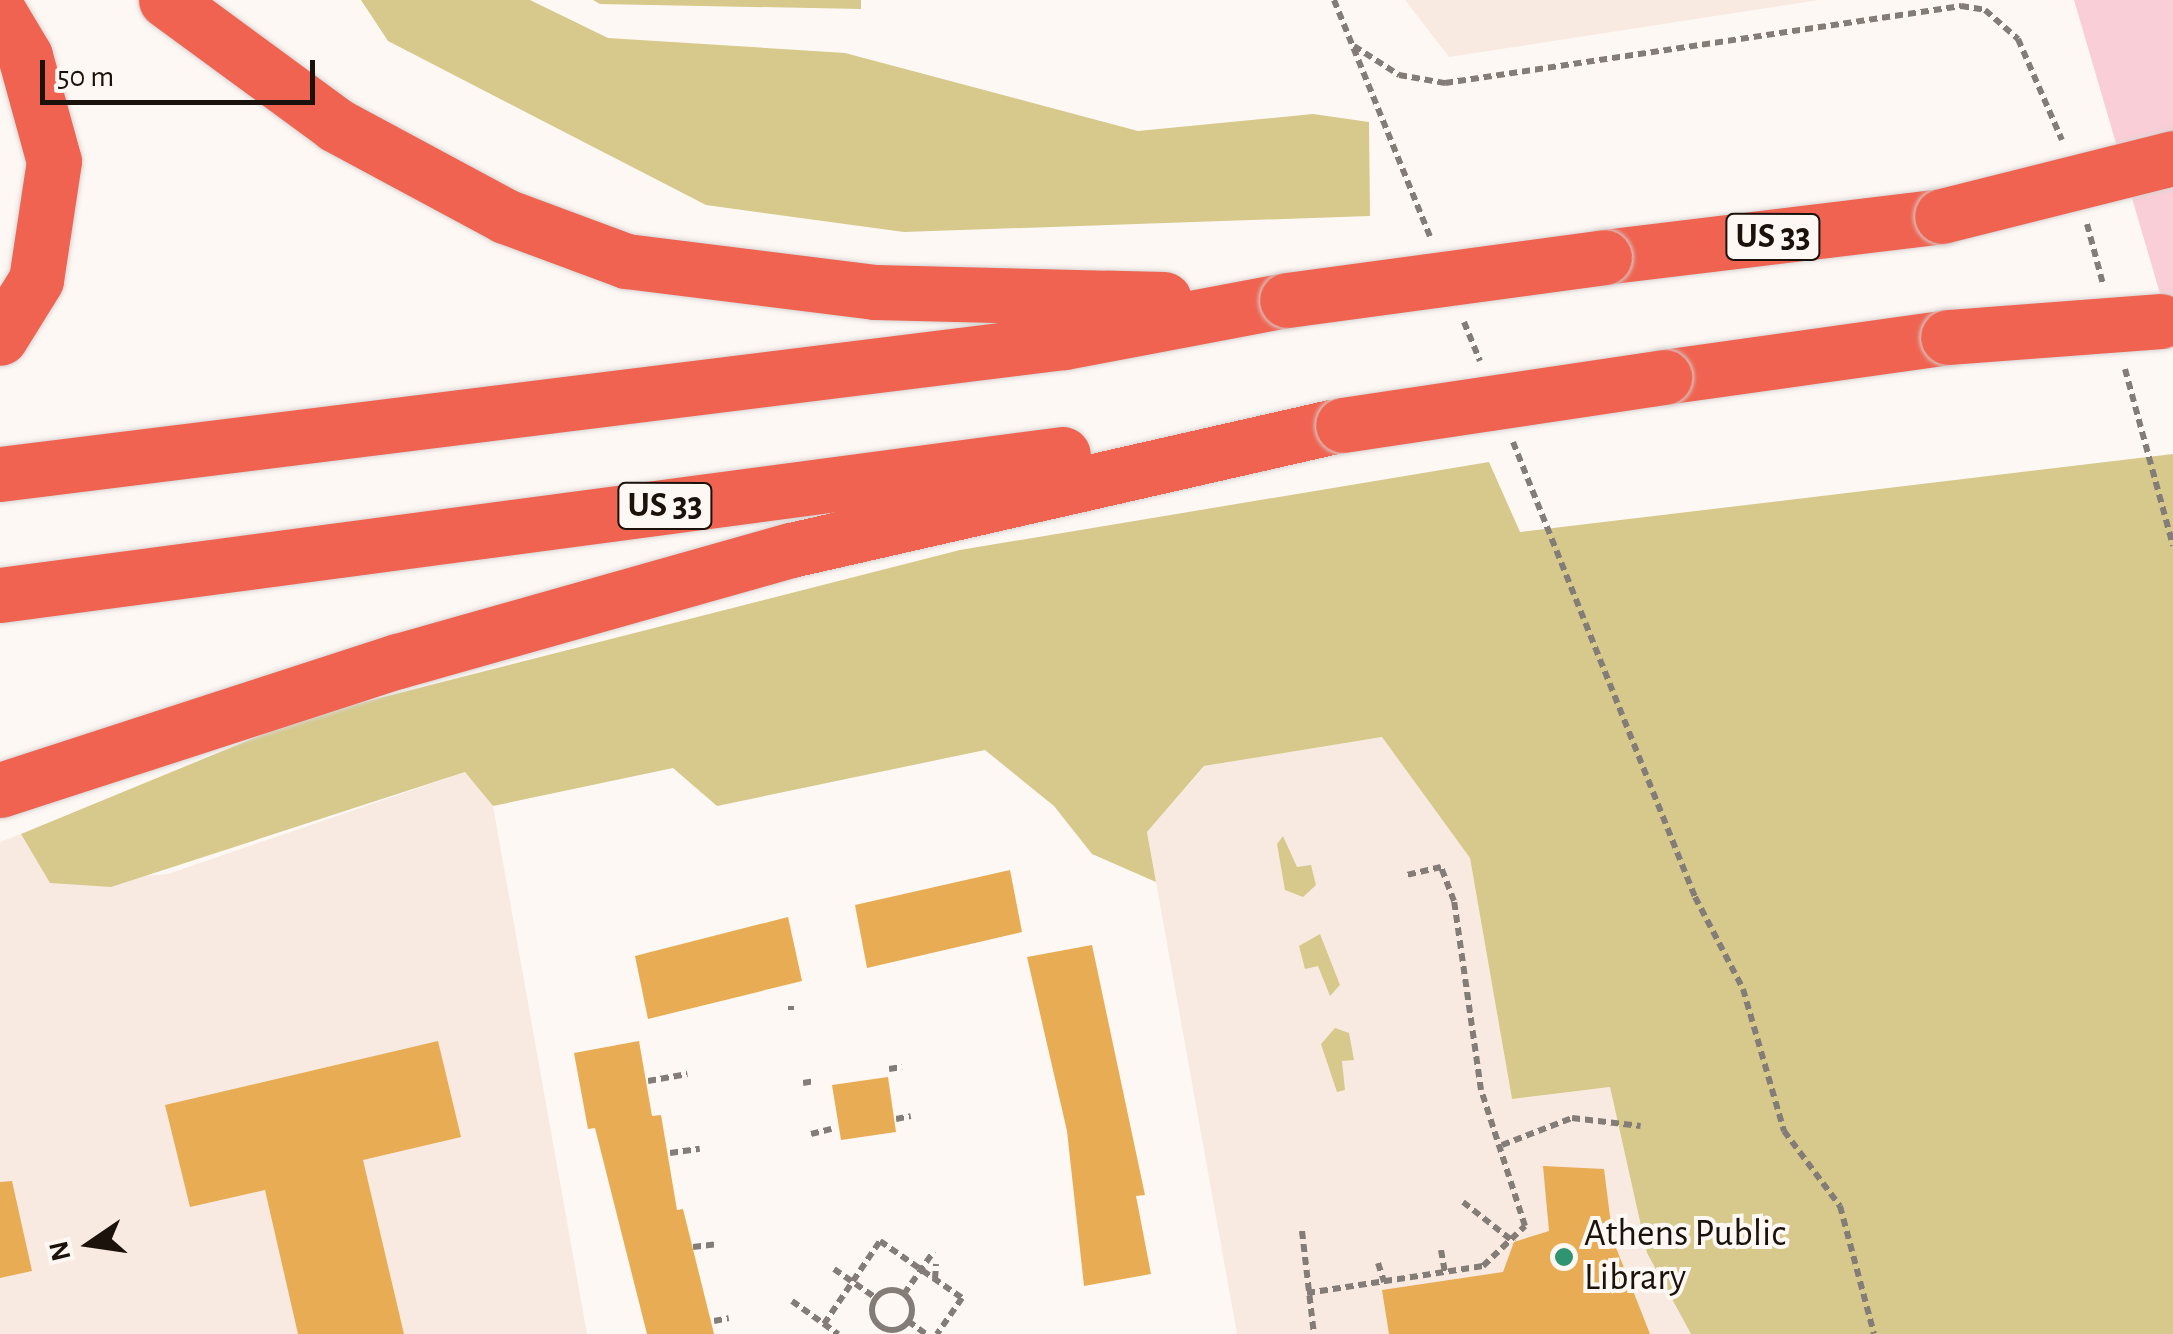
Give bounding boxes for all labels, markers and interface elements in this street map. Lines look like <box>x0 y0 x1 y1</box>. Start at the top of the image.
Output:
scale bar <box>45 40 320 102</box>
text: 50 m <box>57 62 114 92</box>
road number: US 33 <box>1723 207 1823 267</box>
road number: US 33 <box>615 476 715 536</box>
north arrow <box>40 1194 140 1294</box>
place label: Athens Public Library <box>1584 1212 1786 1302</box>
text: N <box>45 1238 77 1263</box>
marker: Athens Public Library <box>1553 1246 1575 1268</box>

